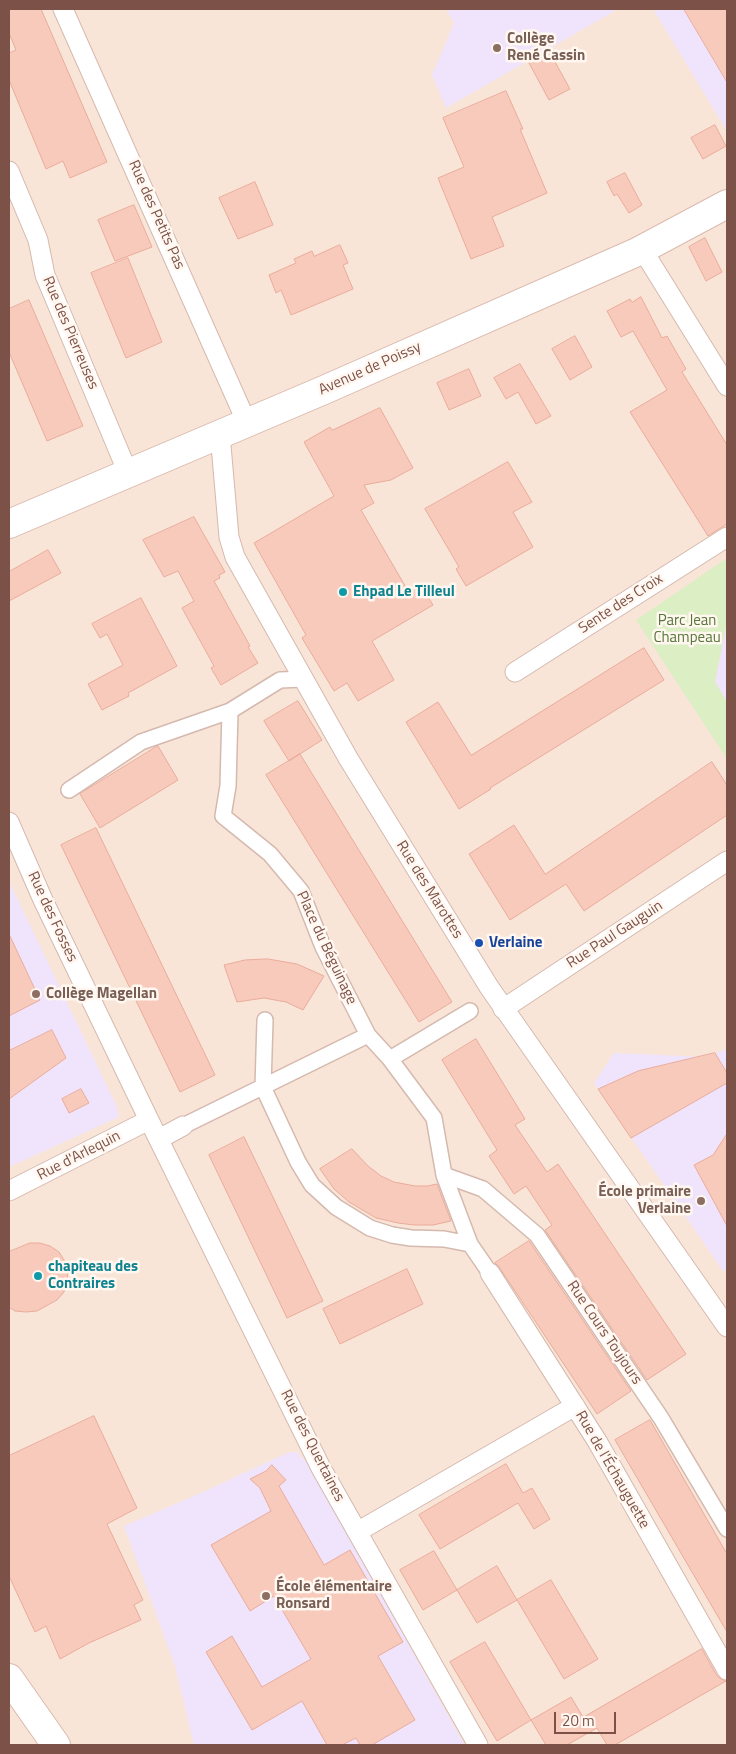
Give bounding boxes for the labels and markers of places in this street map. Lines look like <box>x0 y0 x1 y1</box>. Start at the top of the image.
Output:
place label: Collège René Cassin <box>507 30 585 65</box>
marker: Collège René Cassin <box>491 42 503 54</box>
place label: Ehpad Le Tilleul <box>353 583 455 601</box>
marker: Ehpad Le Tilleul <box>337 586 349 598</box>
place label: Verlaine <box>489 934 542 952</box>
marker: Verlaine <box>473 937 485 949</box>
place label: Collège Magellan <box>46 985 157 1003</box>
marker: Collège Magellan <box>30 988 42 1000</box>
place label: École primaire Verlaine <box>598 1183 691 1218</box>
marker: École primaire Verlaine <box>695 1195 707 1207</box>
place label: chapiteau des Contraires <box>48 1258 138 1293</box>
marker: chapiteau des Contraires <box>32 1270 44 1282</box>
place label: École élémentaire Ronsard <box>276 1578 392 1613</box>
marker: École élémentaire Ronsard <box>260 1590 272 1602</box>

